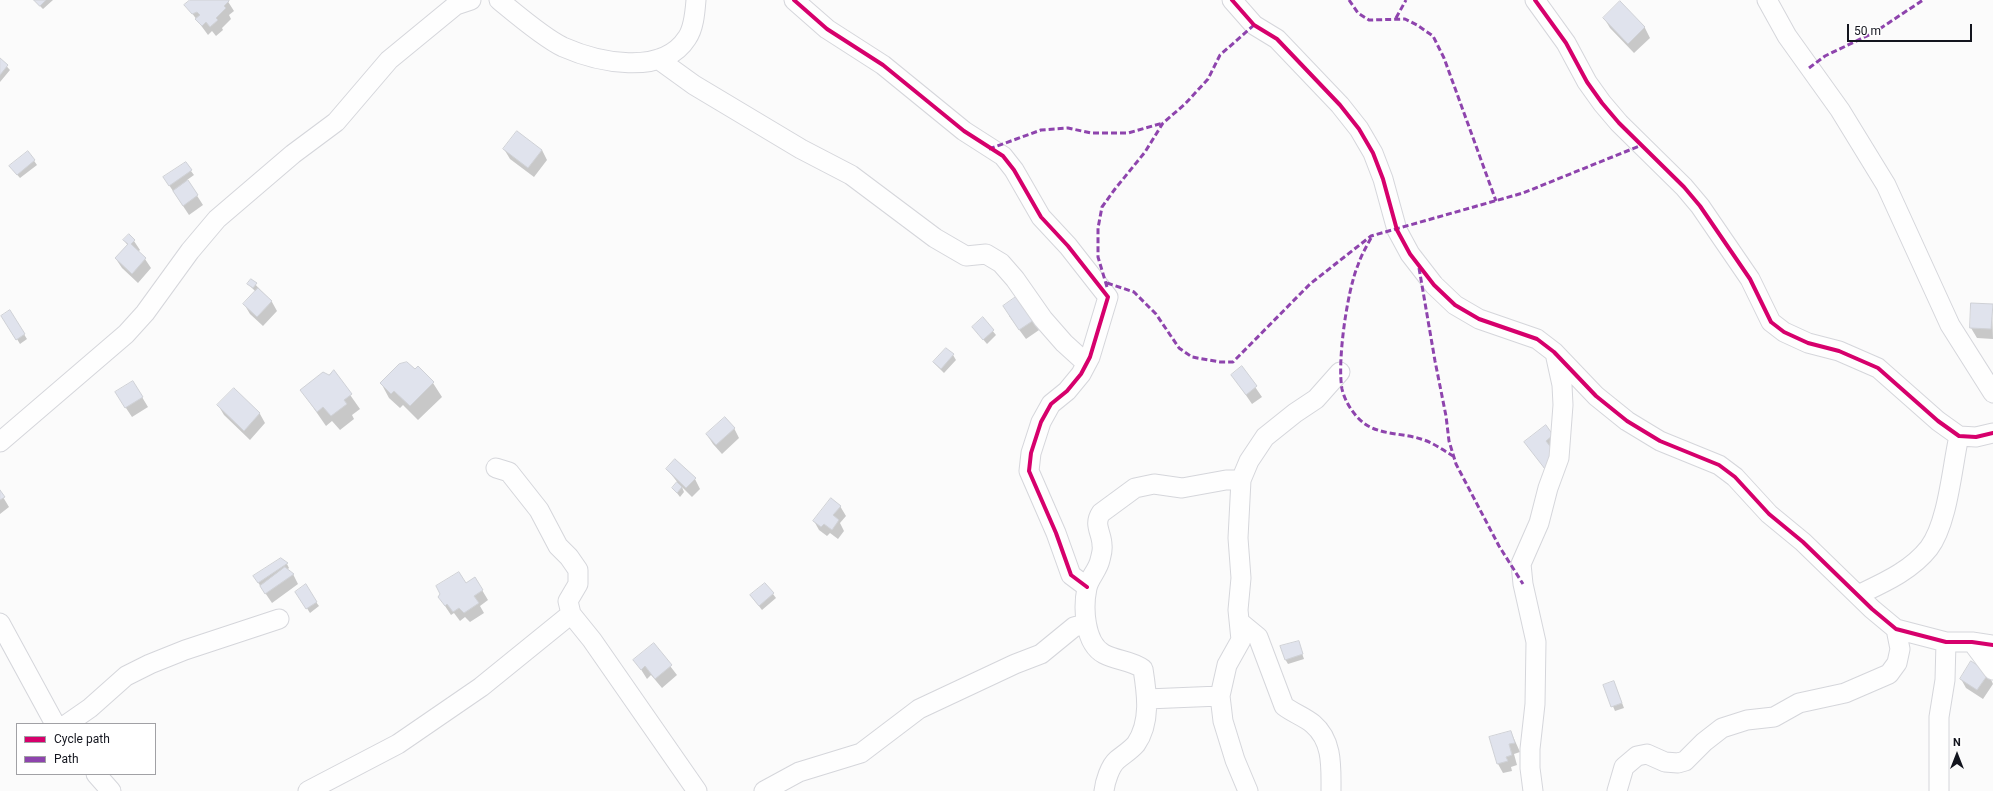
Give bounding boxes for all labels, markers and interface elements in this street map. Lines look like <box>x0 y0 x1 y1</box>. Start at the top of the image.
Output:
scale bar <box>1849 16 1974 42</box>
text: 50 m <box>1854 24 1881 38</box>
legend <box>16 723 156 775</box>
text: Cycle path <box>54 732 110 746</box>
north arrow <box>1937 735 1977 775</box>
text: N <box>1953 736 1961 749</box>
text: Path <box>54 752 79 766</box>

